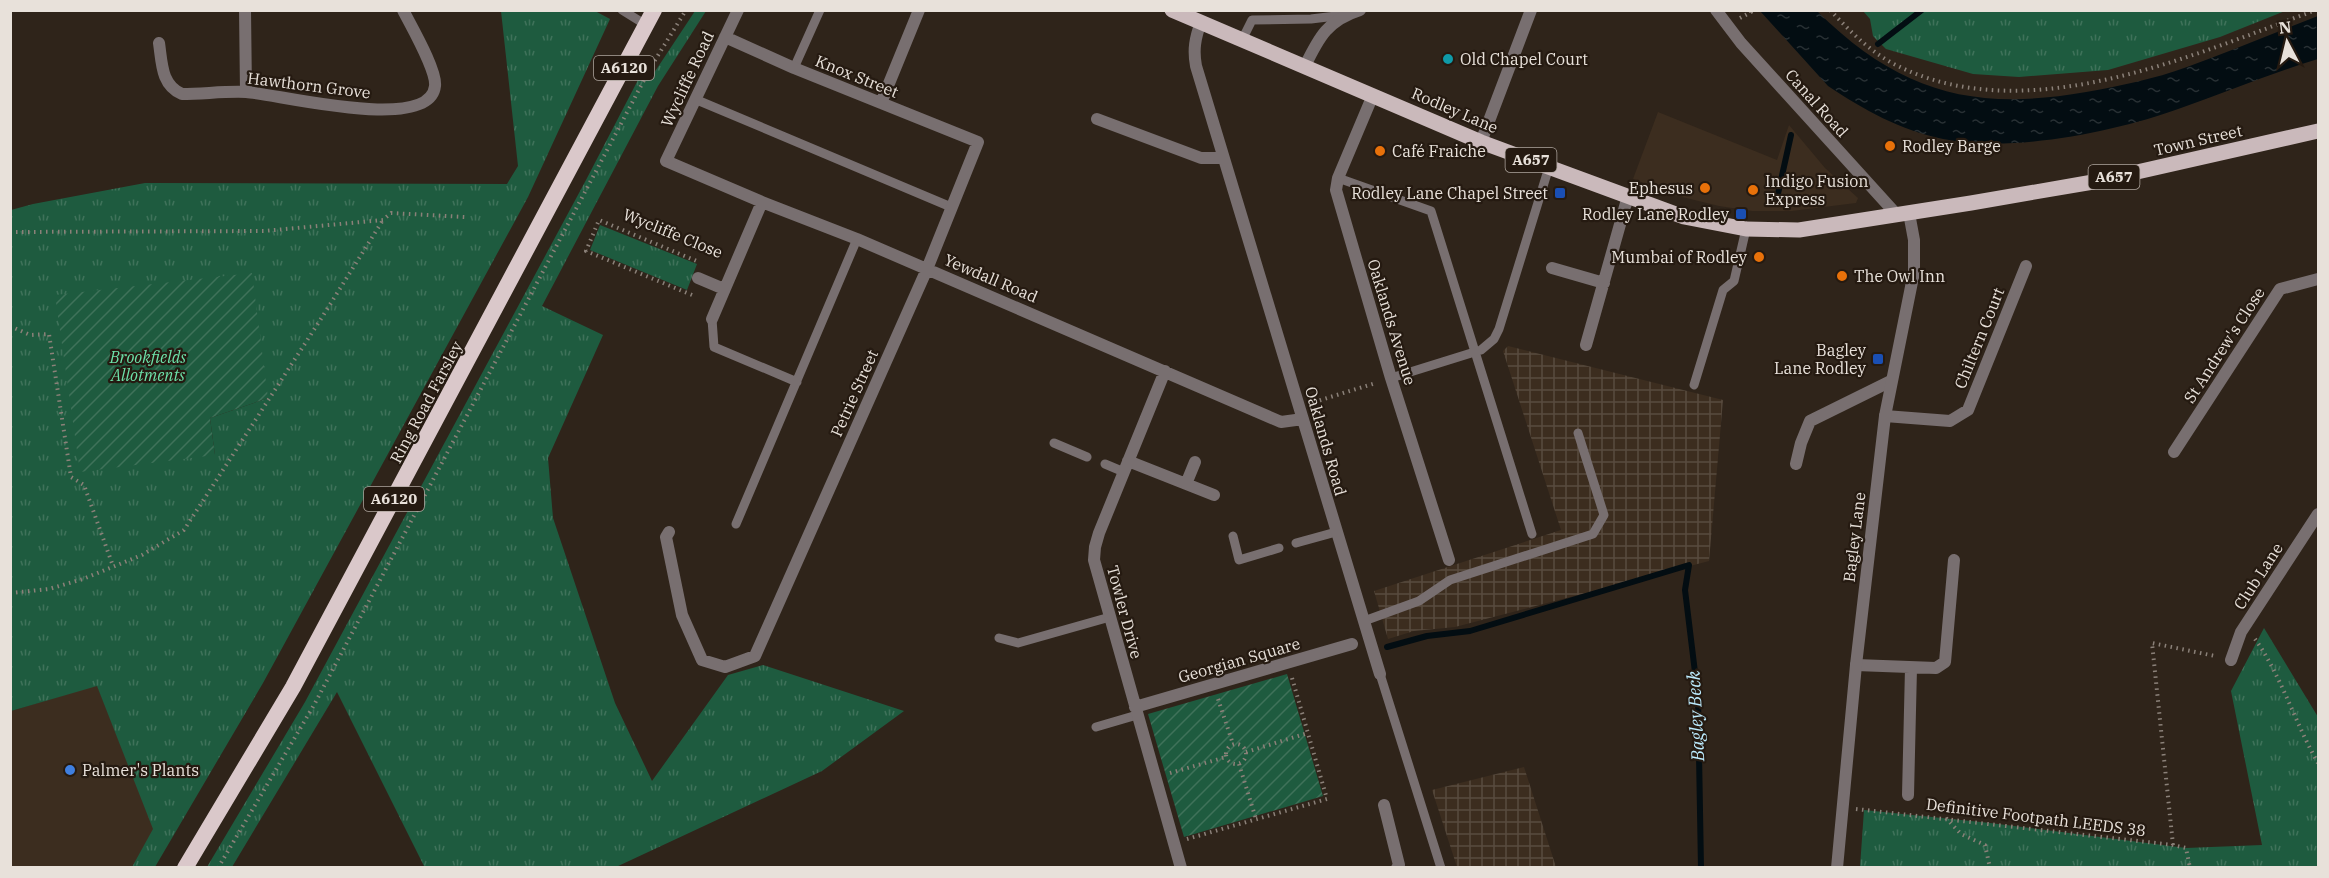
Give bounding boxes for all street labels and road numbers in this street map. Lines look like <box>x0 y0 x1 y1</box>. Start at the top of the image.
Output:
street label: Wycliffe Road <box>656 28 718 130</box>
street label: Knox Street <box>813 50 902 102</box>
road number: A6120 <box>594 56 654 80</box>
street label: Canal Road <box>1781 65 1853 141</box>
street label: Hawthorn Grove <box>246 68 372 102</box>
street label: Rodley Lane <box>1409 83 1501 137</box>
street label: Town Street <box>2152 120 2244 160</box>
road number: A657 <box>1506 148 1556 172</box>
road number: A657 <box>2088 165 2140 189</box>
street label: Wycliffe Close <box>620 204 726 262</box>
street label: Yewdall Road <box>941 249 1041 307</box>
street label: Oaklands Avenue <box>1363 257 1421 387</box>
street label: St Andrew's Close <box>2179 283 2269 407</box>
street label: Chiltern Court <box>1950 284 2009 392</box>
street label: Ring Road Farsley <box>385 337 467 466</box>
street label: Petrie Street <box>826 346 882 440</box>
street label: Oaklands Road <box>1301 384 1351 498</box>
road number: A6120 <box>364 487 424 511</box>
street label: Bagley Lane <box>1839 491 1869 583</box>
street label: Club Lane <box>2229 539 2287 613</box>
street label: Towler Drive <box>1103 563 1147 661</box>
street label: Georgian Square <box>1176 633 1302 687</box>
street label: Definitive Footpath LEEDS 38 <box>1925 794 2147 840</box>

